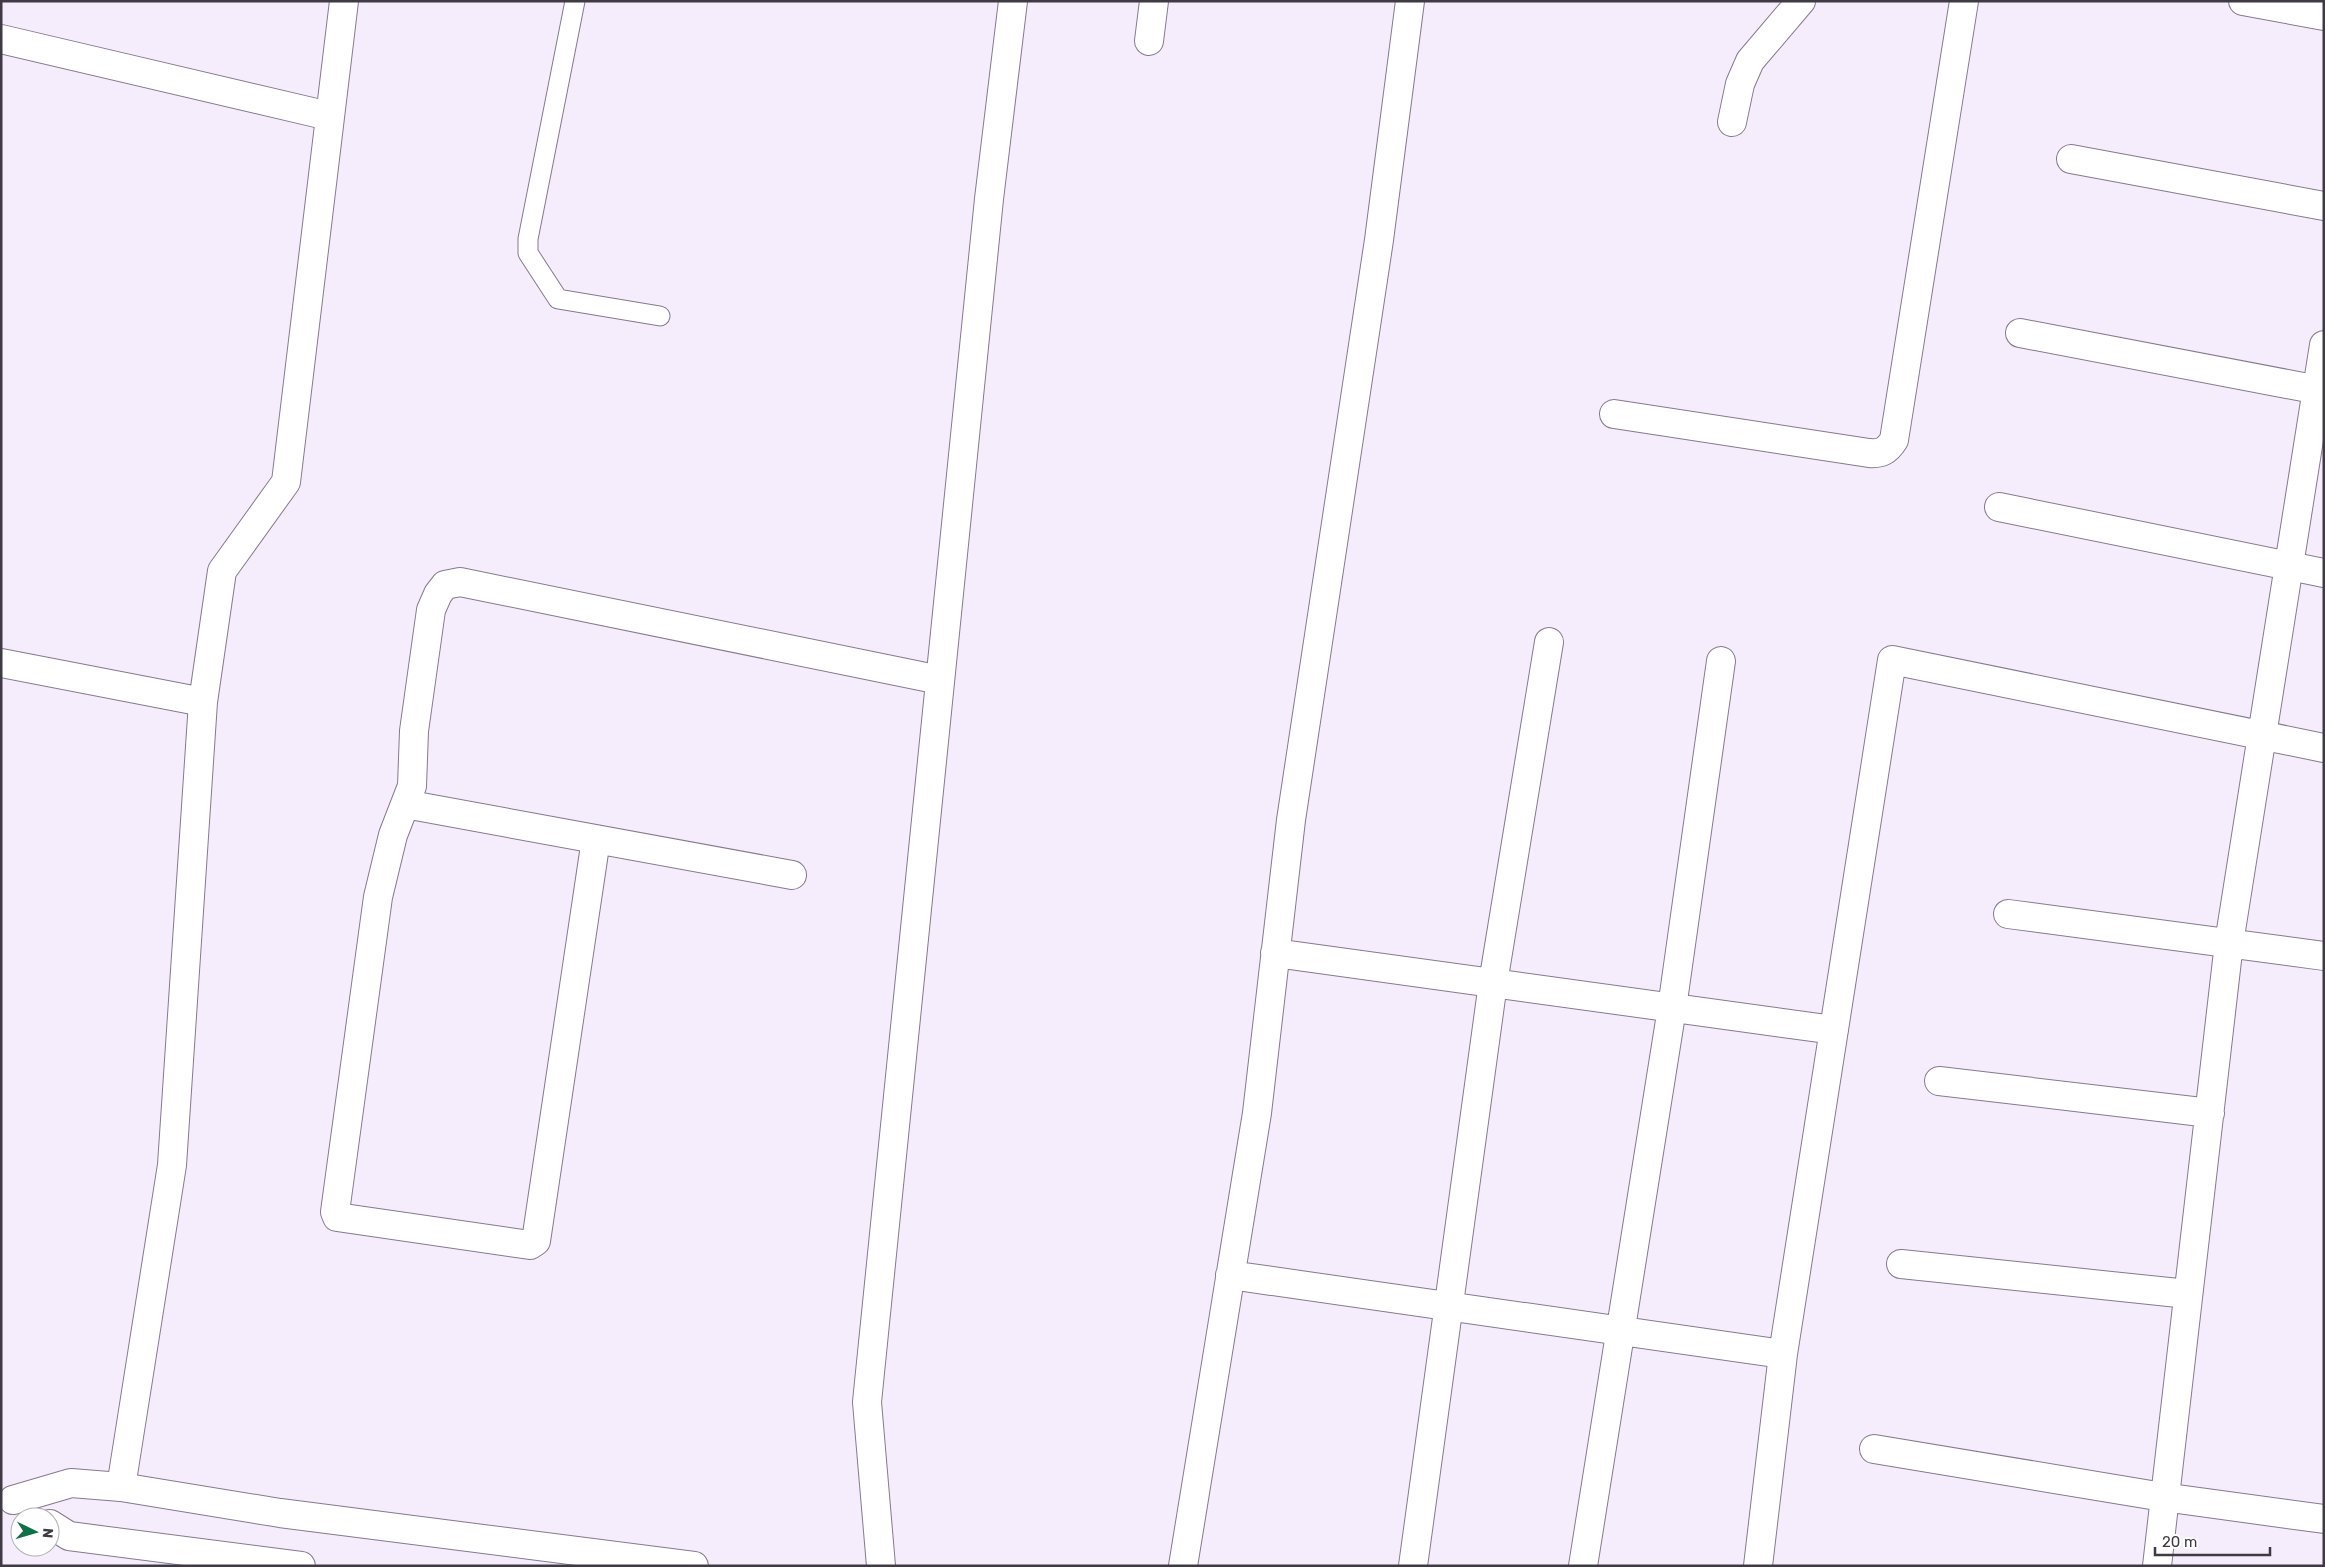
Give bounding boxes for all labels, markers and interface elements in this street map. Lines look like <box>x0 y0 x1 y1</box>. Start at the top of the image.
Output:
north arrow <box>10 1507 60 1557</box>
scale bar <box>2155 1524 2270 1556</box>
text: N <box>39 1527 56 1539</box>
text: 20 m <box>2162 1533 2197 1551</box>

